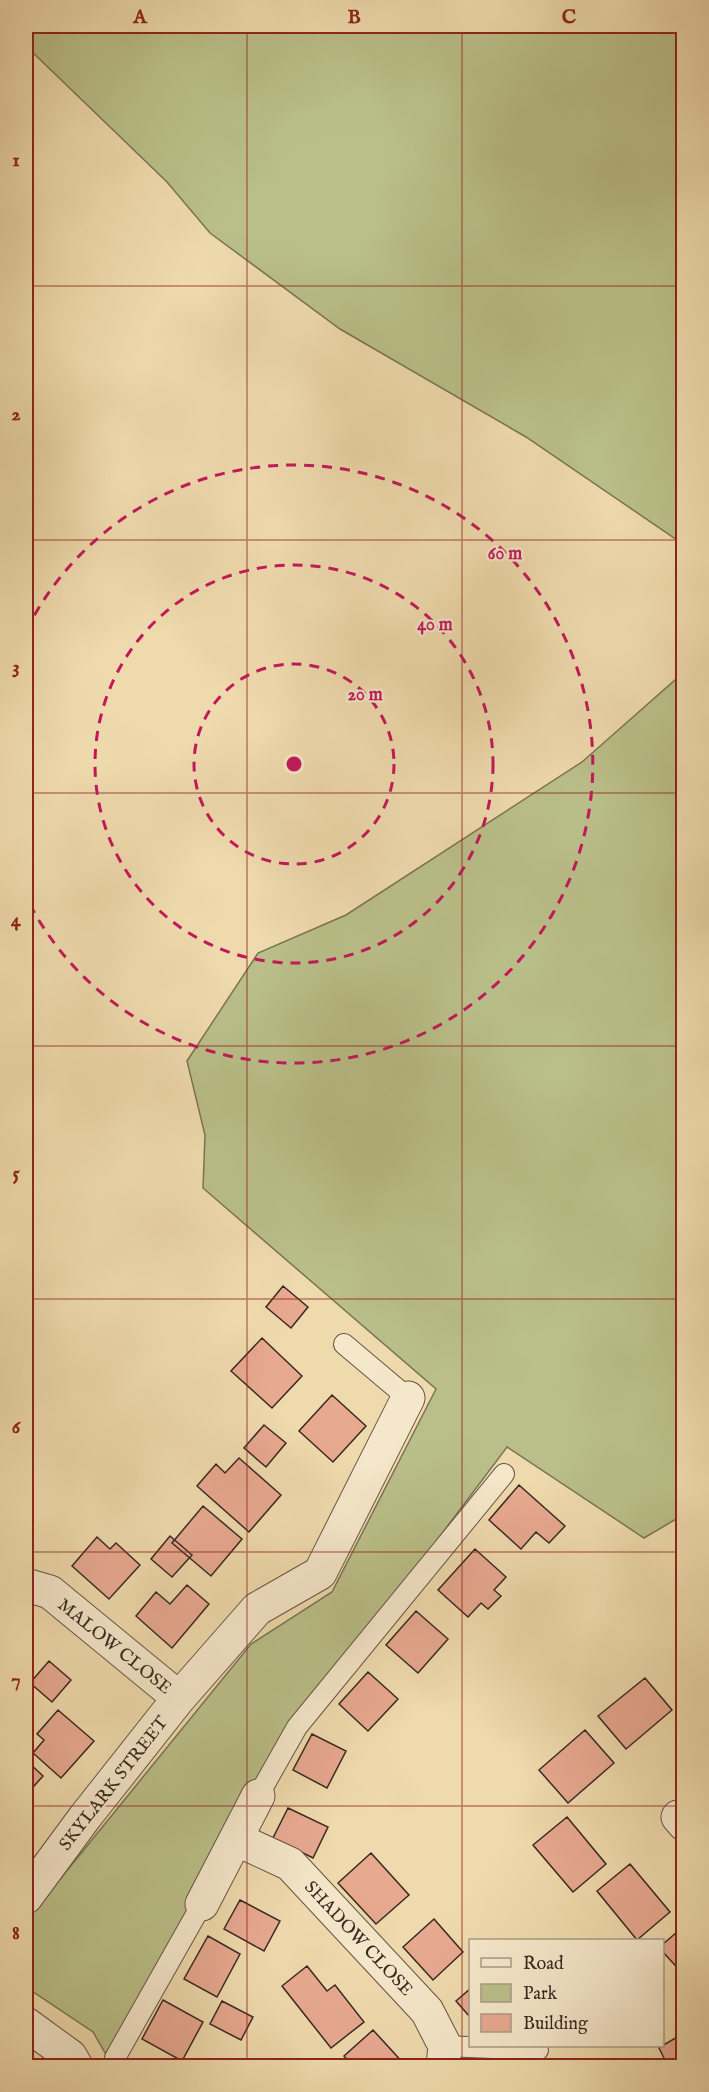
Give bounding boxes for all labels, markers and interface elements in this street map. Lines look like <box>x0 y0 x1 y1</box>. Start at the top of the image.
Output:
text: A <box>132 5 148 30</box>
text: B <box>347 5 361 30</box>
text: C <box>562 5 576 30</box>
text: 1 <box>12 148 20 173</box>
text: 2 <box>11 402 21 427</box>
text: 60 m <box>488 543 522 566</box>
text: 40 m <box>417 614 453 637</box>
text: 3 <box>12 655 20 680</box>
text: 20 m <box>347 684 383 707</box>
centre of rings <box>284 754 304 774</box>
text: 4 <box>11 908 22 933</box>
text: 5 <box>12 1161 20 1186</box>
text: 6 <box>12 1415 22 1440</box>
street label: MALOW CLOSE <box>52 1594 176 1700</box>
text: 7 <box>11 1668 21 1693</box>
street label: SKYLARK STREET <box>55 1712 174 1856</box>
street label: SHADOW CLOSE <box>299 1877 417 2002</box>
text: 8 <box>12 1921 20 1946</box>
legend <box>469 1939 664 2047</box>
text: Road <box>523 1953 564 1976</box>
text: Park <box>523 1983 558 2006</box>
text: Building <box>523 2013 588 2036</box>

